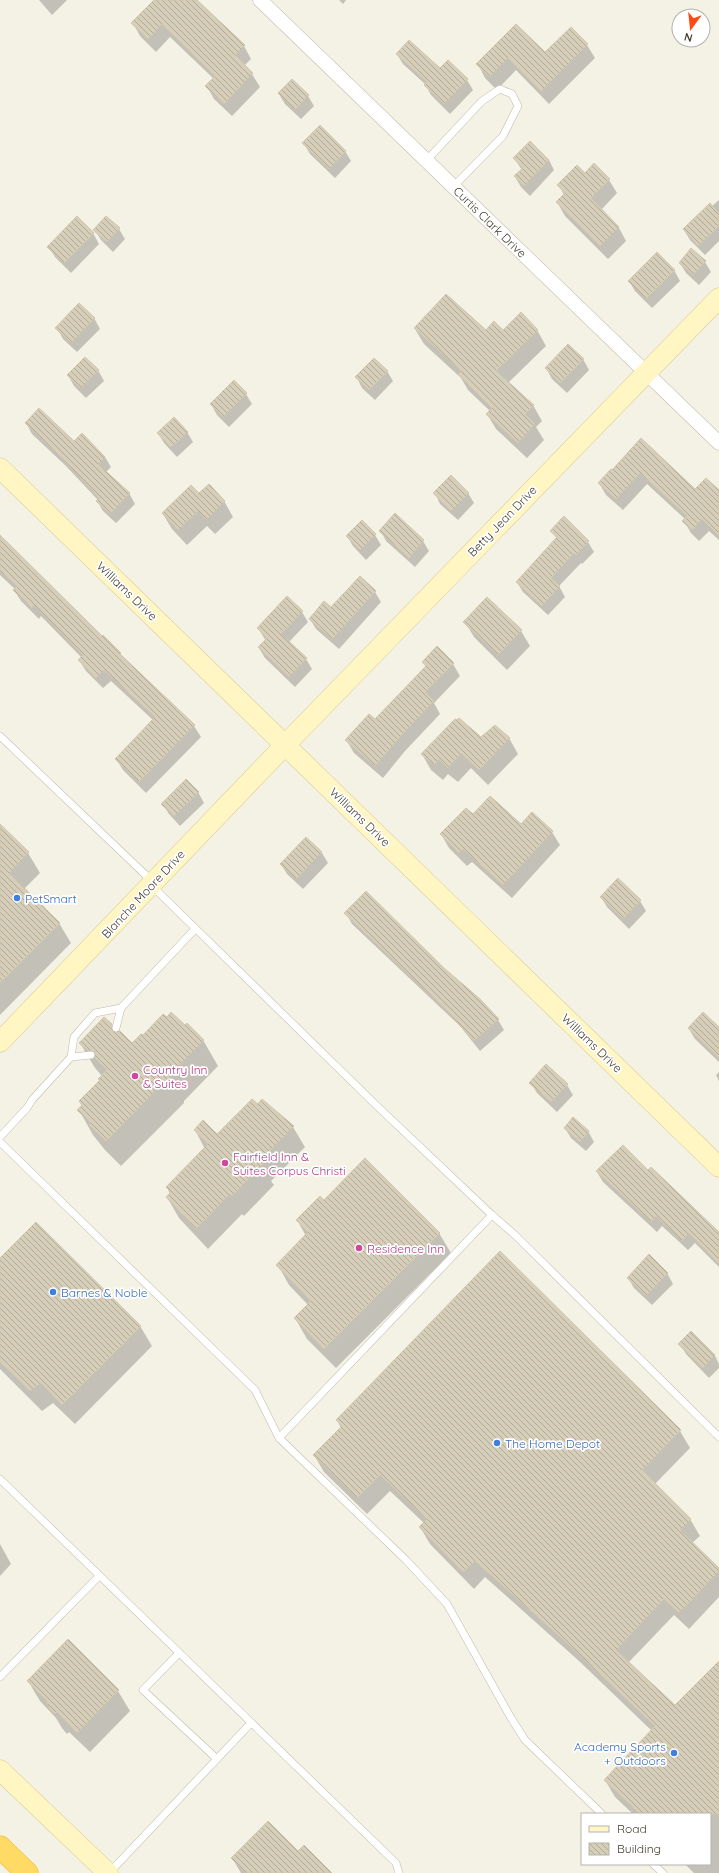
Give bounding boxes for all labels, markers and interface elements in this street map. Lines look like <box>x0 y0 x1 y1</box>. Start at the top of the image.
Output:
north arrow <box>671 8 711 48</box>
text: N <box>683 30 694 45</box>
street label: Curtis Clark Drive <box>450 183 530 261</box>
street label: Betty Jean Drive <box>464 482 540 560</box>
street label: Williams Drive <box>94 558 161 624</box>
street label: Williams Drive <box>327 784 394 850</box>
street label: Blanche Moore Drive <box>98 846 188 941</box>
place label: PetSmart <box>25 891 77 906</box>
marker: PetSmart <box>12 893 22 903</box>
street label: Williams Drive <box>559 1010 626 1076</box>
place label: Country Inn & Suites <box>143 1062 208 1091</box>
marker: Country Inn & Suites <box>130 1071 140 1081</box>
place label: Fairfield Inn & Suites Corpus Christi <box>233 1149 346 1178</box>
marker: Fairfield Inn & Suites Corpus Christi <box>220 1158 230 1168</box>
place label: Residence Inn <box>367 1241 444 1256</box>
marker: Residence Inn <box>354 1243 364 1253</box>
place label: Barnes & Noble <box>61 1285 148 1300</box>
marker: Barnes & Noble <box>48 1287 58 1297</box>
place label: The Home Depot <box>505 1436 600 1451</box>
marker: The Home Depot <box>492 1438 502 1448</box>
place label: Academy Sports + Outdoors <box>574 1739 666 1768</box>
marker: Academy Sports + Outdoors <box>669 1748 679 1758</box>
legend <box>581 1813 711 1865</box>
text: Road <box>617 1821 647 1836</box>
text: Building <box>617 1841 661 1856</box>

